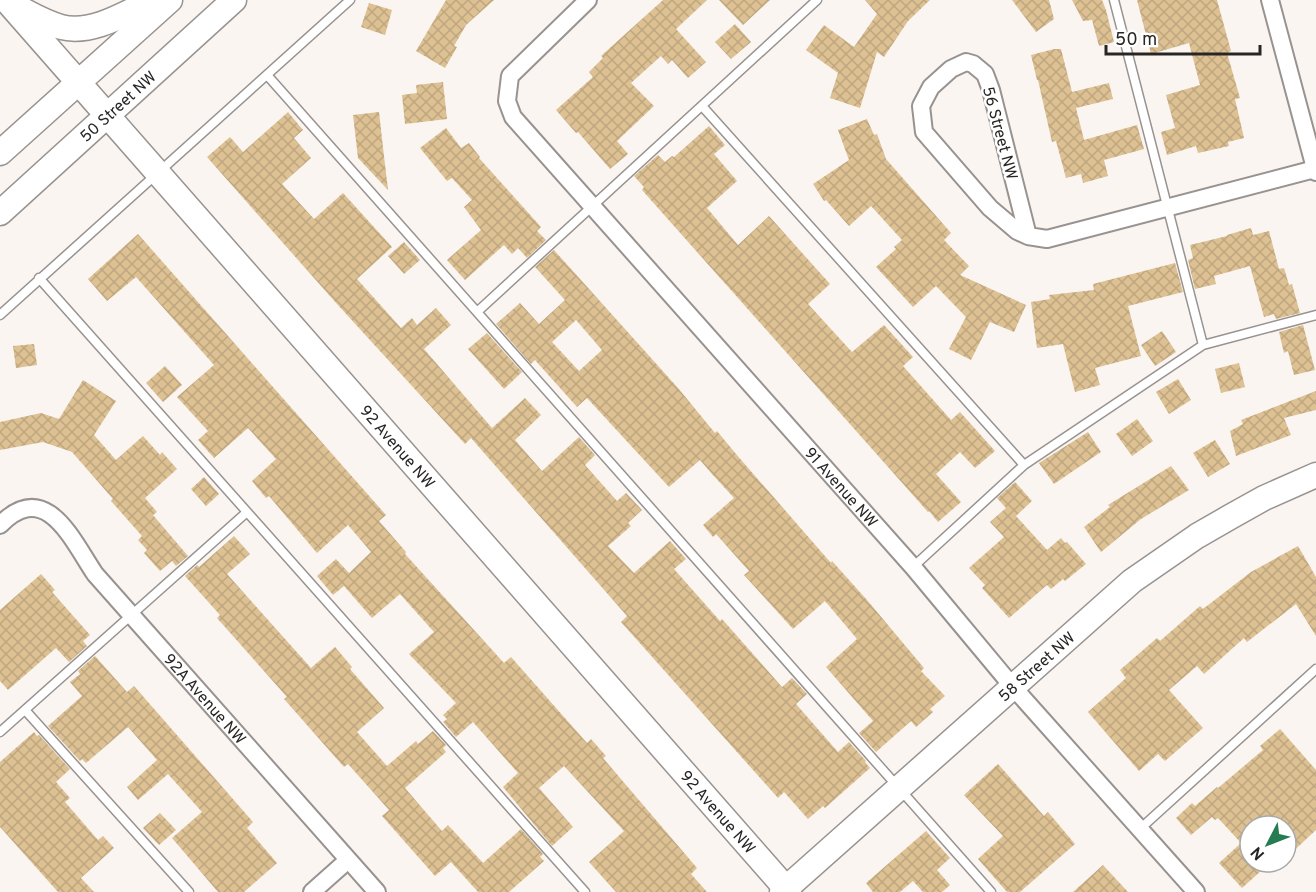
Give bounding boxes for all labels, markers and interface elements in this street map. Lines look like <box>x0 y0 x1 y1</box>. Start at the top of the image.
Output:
scale bar <box>1106 18 1260 56</box>
text: 50 m <box>1115 29 1157 52</box>
street label: 50 Street NW <box>77 68 161 147</box>
street label: 56 Street NW <box>977 85 1021 182</box>
street label: 92 Avenue NW <box>354 402 438 494</box>
street label: 91 Avenue NW <box>799 444 881 532</box>
street label: 58 Street NW <box>995 628 1080 707</box>
street label: 92A Avenue NW <box>158 650 249 749</box>
street label: 92 Avenue NW <box>675 767 759 859</box>
north arrow <box>1238 814 1298 874</box>
text: N <box>1247 842 1270 864</box>

